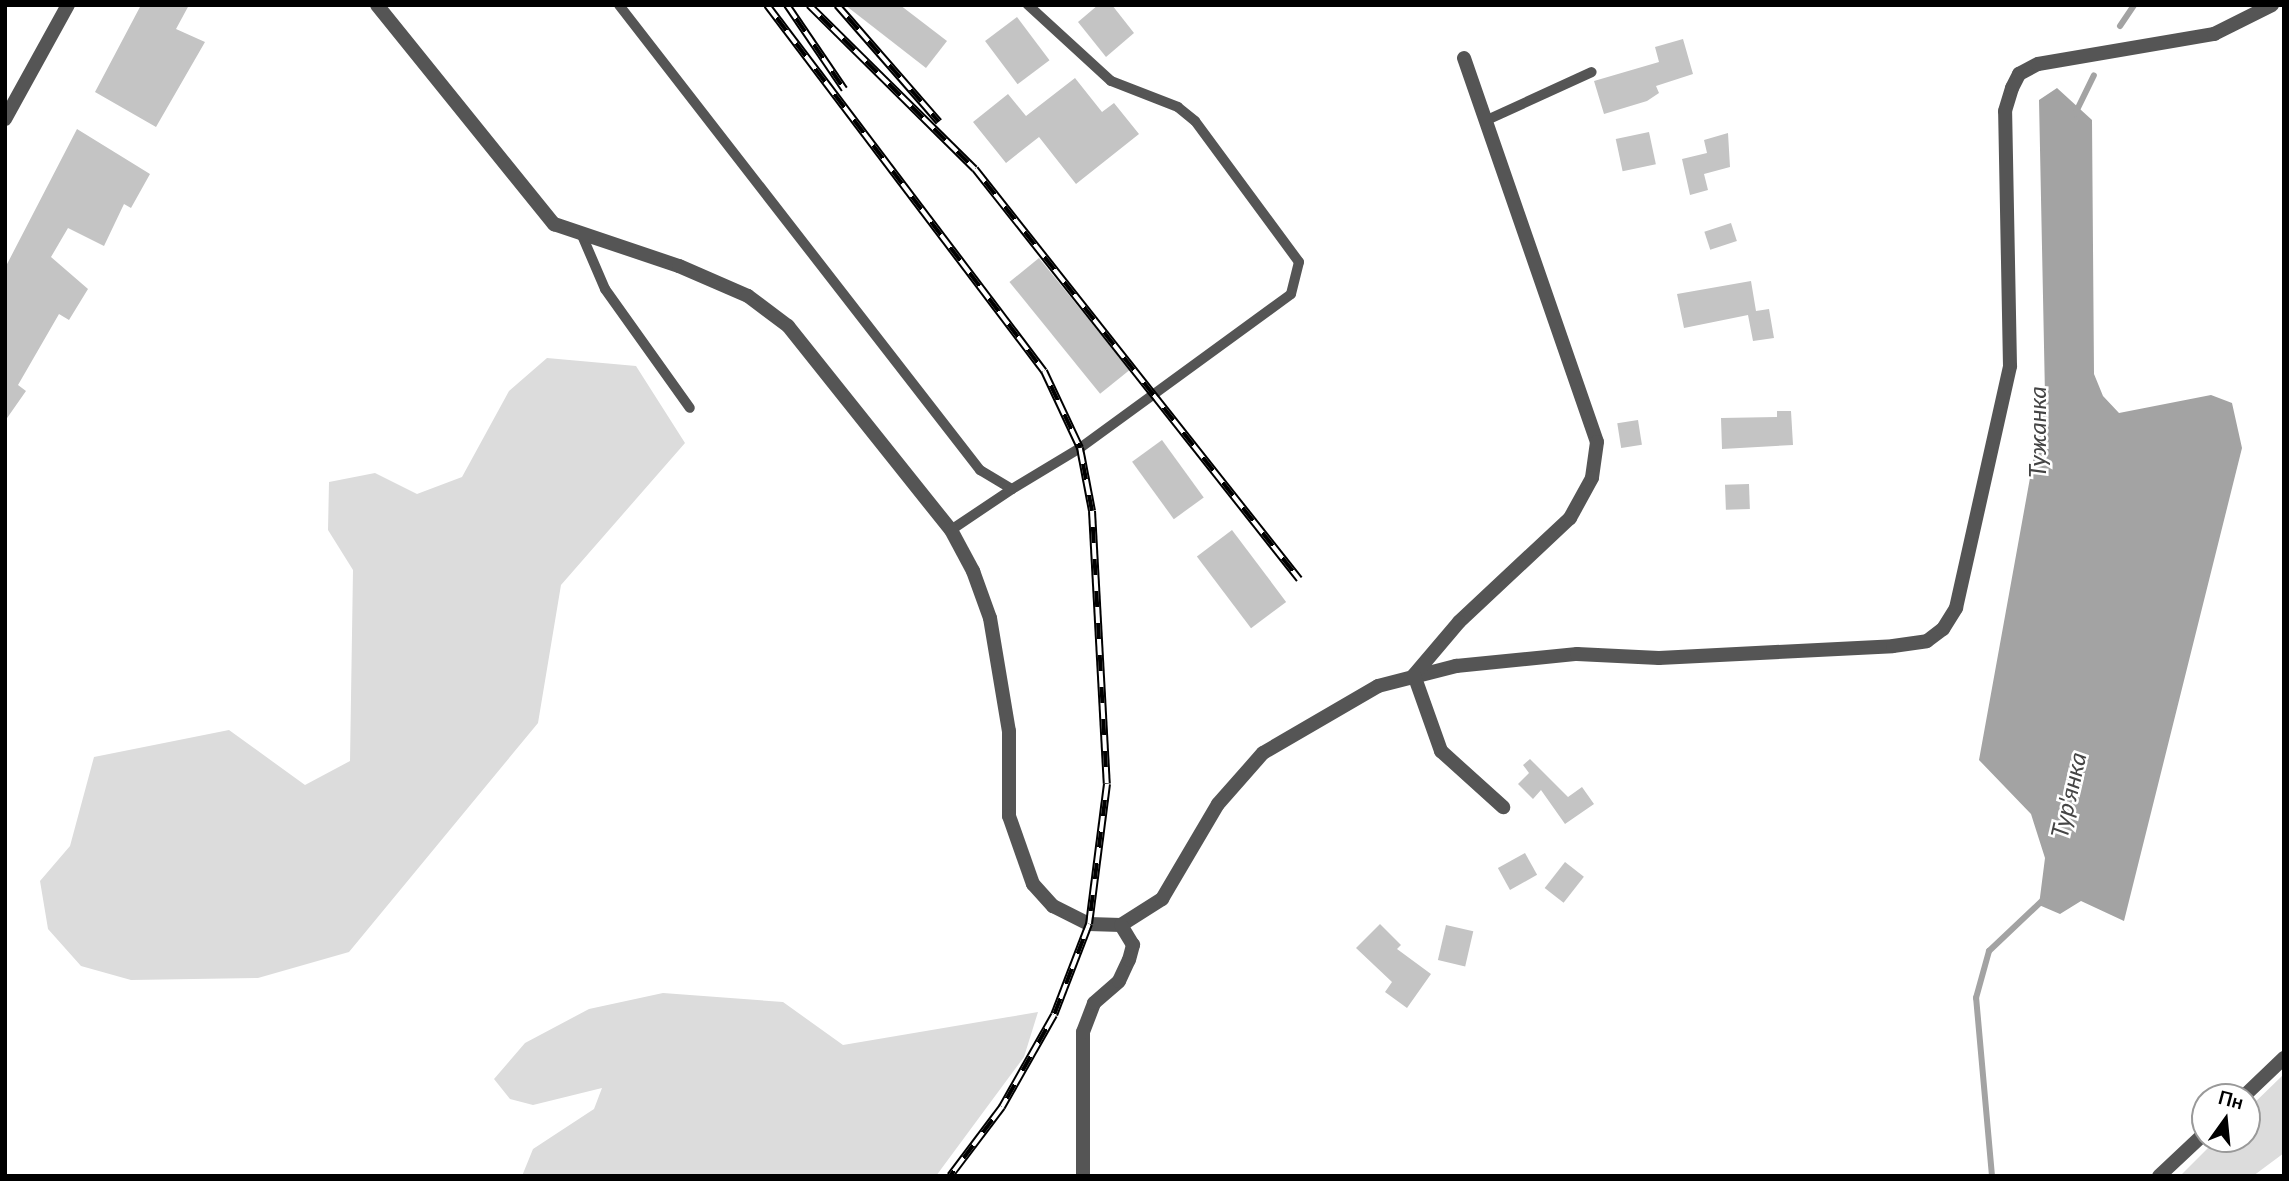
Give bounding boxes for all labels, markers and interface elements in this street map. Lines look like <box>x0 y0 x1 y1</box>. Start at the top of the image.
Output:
water label: Тужанка <box>2023 386 2051 478</box>
water label: Тур'янка <box>2044 749 2092 841</box>
north arrow <box>2191 1083 2261 1153</box>
text: Пн <box>2216 1085 2246 1113</box>

